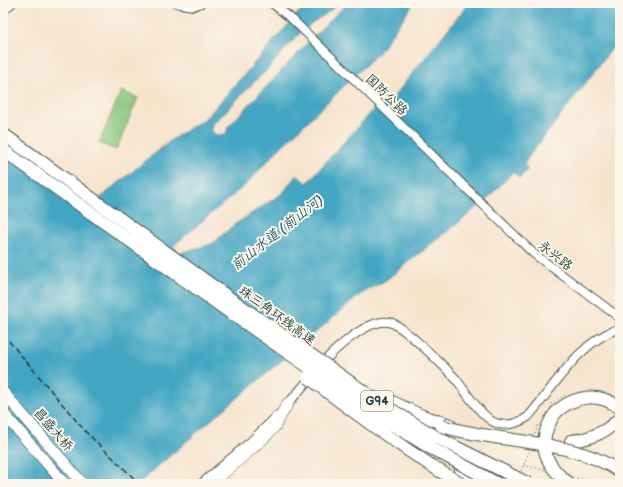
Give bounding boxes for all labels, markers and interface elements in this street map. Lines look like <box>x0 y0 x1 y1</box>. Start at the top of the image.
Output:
street label: 国防公路 <box>362 71 411 119</box>
water label: 前山水道 (前山河) <box>228 191 327 274</box>
street label: 永兴路 <box>535 237 576 274</box>
street label: 珠三角环线高速 <box>236 283 319 349</box>
road number: G94 <box>361 391 393 411</box>
street label: 昌盛大桥 <box>30 405 76 455</box>

